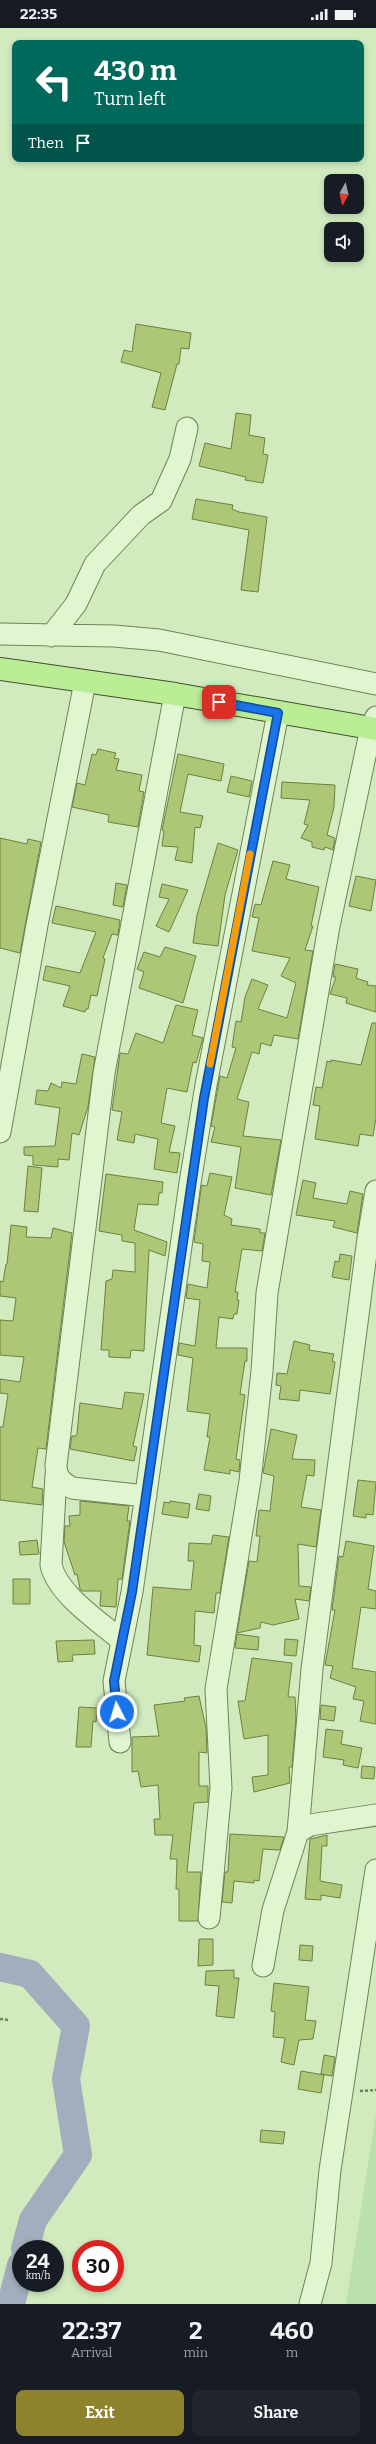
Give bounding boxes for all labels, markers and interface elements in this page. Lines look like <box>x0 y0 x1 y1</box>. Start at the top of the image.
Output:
text: 22:35 <box>20 5 57 23</box>
text: 430 m <box>94 54 177 87</box>
icon: left <box>28 56 80 108</box>
text: Turn left <box>94 88 166 110</box>
icon: arrive <box>72 132 94 154</box>
text: Then <box>28 134 64 152</box>
north arrow <box>324 174 364 214</box>
map controls <box>324 174 364 262</box>
button: sound <box>324 222 364 262</box>
pin <box>202 685 236 719</box>
icon: arrive <box>208 691 230 713</box>
position arrow <box>96 1691 138 1733</box>
speed limit sign: 30 <box>72 2240 124 2292</box>
text: 24 <box>26 2249 50 2273</box>
text: km/h <box>26 2270 50 2282</box>
text: 22:37 <box>62 2317 121 2345</box>
text: 2 <box>189 2317 202 2345</box>
text: 460 <box>270 2317 314 2345</box>
text: Arrival <box>71 2345 112 2360</box>
text: min <box>183 2345 208 2360</box>
text: m <box>286 2345 298 2360</box>
button: Exit <box>16 2390 184 2436</box>
button: Share <box>192 2390 360 2436</box>

